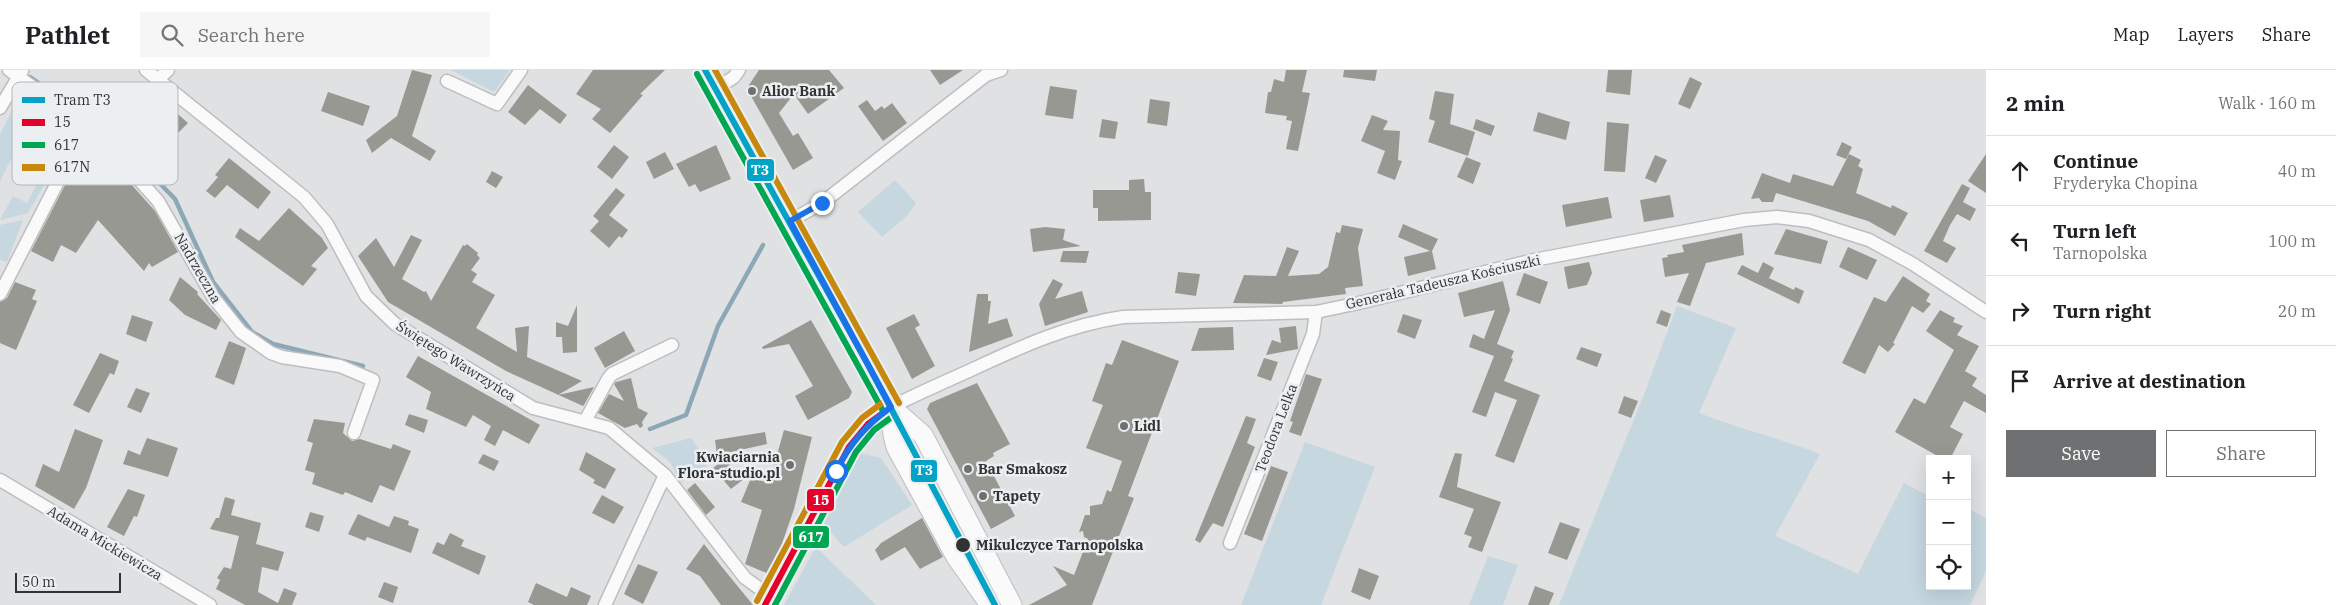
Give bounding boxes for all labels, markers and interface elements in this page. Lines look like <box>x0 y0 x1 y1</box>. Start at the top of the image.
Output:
search box <box>140 12 490 57</box>
text: Pathlet <box>25 19 110 51</box>
icon: search <box>158 21 186 49</box>
text: Search here <box>198 23 305 47</box>
text: Map <box>2113 23 2150 46</box>
text: Layers <box>2178 23 2234 46</box>
text: Share <box>2262 23 2311 46</box>
legend <box>12 82 178 185</box>
place label: Alior Bank <box>762 82 835 100</box>
marker: Alior Bank <box>746 85 758 97</box>
text: 2 min <box>2006 89 2065 117</box>
text: Tram T3 <box>54 91 111 109</box>
text: Walk · 160 m <box>2218 93 2316 113</box>
text: 15 <box>54 113 71 131</box>
text: 617 <box>54 136 79 154</box>
text: Continue <box>2053 149 2138 173</box>
icon: ahead <box>2006 157 2034 185</box>
text: 617N <box>54 158 90 176</box>
line badge: T3 <box>746 158 775 182</box>
text: T3 <box>751 161 769 179</box>
text: 40 m <box>2278 161 2316 181</box>
text: Fryderyka Chopina <box>2053 173 2198 193</box>
route end <box>811 192 834 215</box>
text: Turn left <box>2053 219 2136 243</box>
icon: left <box>2006 227 2034 255</box>
street label: Nadrzeczna <box>171 229 226 307</box>
text: 100 m <box>2268 231 2316 251</box>
text: Tarnopolska <box>2053 243 2148 263</box>
street label: Generała Tadeusza Kościuszki <box>1344 251 1542 313</box>
icon: right <box>2006 297 2034 325</box>
text: Turn right <box>2053 299 2151 323</box>
text: 20 m <box>2278 301 2316 321</box>
street label: Świętego Wawrzyńca <box>393 316 520 405</box>
icon: arrive <box>2006 367 2034 395</box>
text: Arrive at destination <box>2053 369 2246 393</box>
street label: Teodora Lelka <box>1251 381 1301 475</box>
place label: Lidl <box>1134 417 1161 435</box>
marker: Lidl <box>1118 420 1130 432</box>
button: Save <box>2006 430 2156 477</box>
button: Share <box>2166 430 2316 477</box>
place label: Kwiaciarnia Flora-studio.pl <box>678 448 780 482</box>
map controls <box>1926 455 1971 590</box>
button: + <box>1926 455 1971 500</box>
marker: Kwiaciarnia Flora-studio.pl <box>784 459 796 471</box>
line badge: T3 <box>910 459 938 483</box>
route start <box>825 460 848 483</box>
place label: Bar Smakosz <box>978 460 1067 478</box>
text: T3 <box>915 461 933 479</box>
marker: Bar Smakosz <box>962 463 974 475</box>
place label: Tapety <box>993 487 1041 505</box>
line badge: 15 <box>806 488 835 512</box>
marker: Tapety <box>977 490 989 502</box>
text: 15 <box>813 491 829 509</box>
button: − <box>1926 500 1971 545</box>
street label: Adama Mickiewicza <box>44 502 166 585</box>
line badge: 617 <box>792 525 830 549</box>
text: 617 <box>798 528 824 546</box>
marker: Mikulczyce Tarnopolska <box>954 536 972 554</box>
place label: Mikulczyce Tarnopolska <box>976 536 1144 554</box>
button: locate <box>1926 545 1971 590</box>
scale bar <box>15 570 121 593</box>
text: 50 m <box>22 573 55 591</box>

